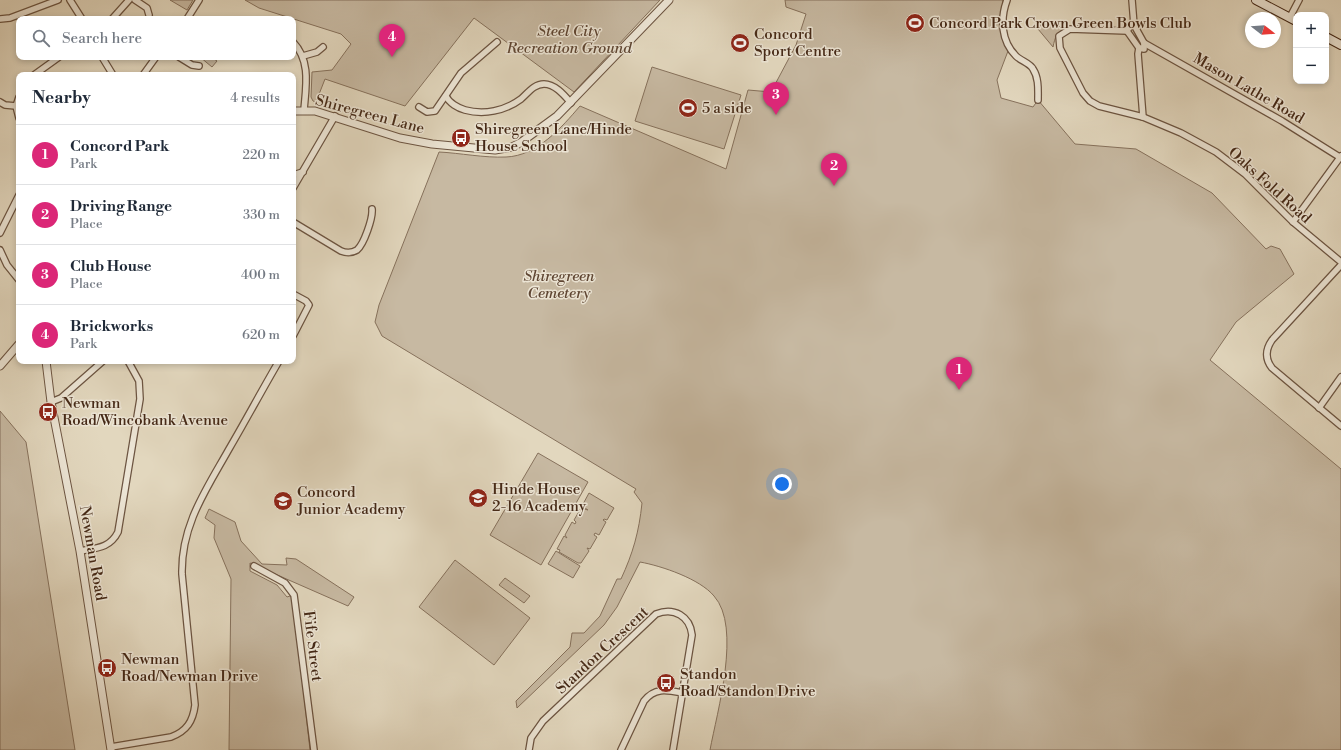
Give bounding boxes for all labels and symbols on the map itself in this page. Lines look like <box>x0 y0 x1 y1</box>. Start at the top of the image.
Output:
sports icon: Concord Park Crown Green Bowls Club <box>904 12 926 34</box>
north arrow <box>1245 12 1281 48</box>
place label: Concord Park Crown Green Bowls Club <box>929 14 1192 33</box>
park label: Steel City Recreation Ground <box>505 22 632 58</box>
pin: 4 <box>379 24 405 57</box>
place label: Concord Sport Centre <box>754 25 841 61</box>
sports icon: Concord Sport Centre <box>729 32 751 54</box>
street label: Mason Lathe Road <box>1190 49 1308 128</box>
pin: 3 <box>763 82 789 115</box>
street label: Shiregreen Lane <box>313 91 426 138</box>
sports icon: 5 a side <box>677 97 699 119</box>
place label: 5 a side <box>702 99 752 118</box>
place label: Shiregreen Lane/Hinde House School <box>475 120 632 156</box>
bus stop icon: Shiregreen Lane/Hinde House School <box>450 127 472 149</box>
street label: Oaks Fold Road <box>1224 143 1316 228</box>
pin: 2 <box>821 153 847 186</box>
park label: Shiregreen Cemetery <box>523 267 595 303</box>
pin: 1 <box>946 357 972 390</box>
place label: Newman Road/Wincobank Avenue <box>62 394 228 430</box>
bus stop icon: Newman Road/Wincobank Avenue <box>37 401 59 423</box>
your location <box>772 474 792 494</box>
place label: Hinde House 2-16 Academy <box>492 480 587 516</box>
place label: Concord Junior Academy <box>296 483 406 519</box>
school or university icon: Hinde House 2-16 Academy <box>467 487 489 509</box>
school or university icon: Concord Junior Academy <box>272 490 294 512</box>
street label: Newman Road <box>75 504 110 603</box>
street label: Standon Crescent <box>552 602 653 698</box>
street label: Fife Street <box>299 610 326 683</box>
place label: Newman Road/Newman Drive <box>121 650 258 686</box>
bus stop icon: Newman Road/Newman Drive <box>96 657 118 679</box>
place label: Standon Road/Standon Drive <box>680 665 816 701</box>
bus stop icon: Standon Road/Standon Drive <box>655 672 677 694</box>

